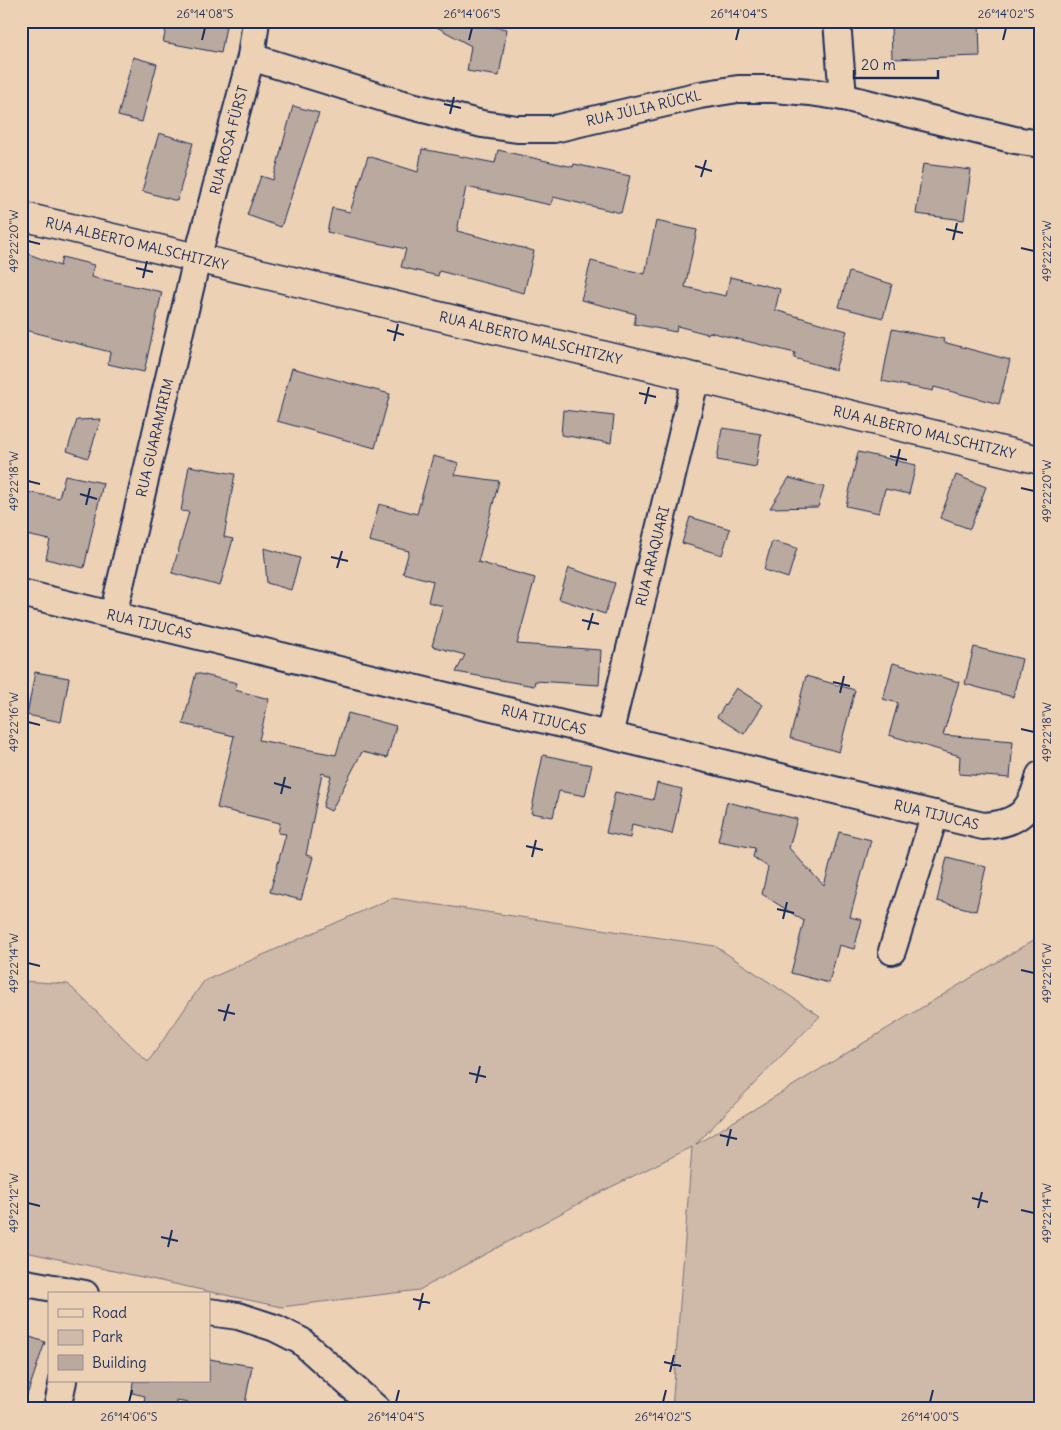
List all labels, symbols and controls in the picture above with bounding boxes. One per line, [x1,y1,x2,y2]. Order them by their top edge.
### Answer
text: 26°14'08"S [176,6,234,21]
text: 26°14'06"S [443,6,501,21]
text: 26°14'04"S [710,6,768,21]
text: 26°14'02"S [978,6,1035,21]
scale bar [854,48,937,80]
text: 20 m [861,55,896,74]
street label: RUA ROSA FÜRST [206,83,252,196]
street label: RUA JÚLIA RÜCKL [584,86,703,130]
text: 49°22'20"W [6,210,21,272]
street label: RUA ALBERTO MALSCHITZKY [44,213,230,274]
text: 49°22'22"W [1039,220,1054,282]
street label: RUA ALBERTO MALSCHITZKY [437,307,624,369]
street label: RUA GUARAMIRIM [132,377,177,499]
street label: RUA ALBERTO MALSCHITZKY [831,402,1018,463]
text: 49°22'18"W [6,451,21,511]
text: 49°22'20"W [1039,460,1054,522]
street label: RUA ARAQUARI [632,505,673,608]
street label: RUA TIJUCAS [105,605,194,643]
text: 49°22'16"W [6,692,21,752]
street label: RUA TIJUCAS [499,701,589,739]
text: 49°22'18"W [1039,702,1054,762]
street label: RUA TIJUCAS [892,796,981,834]
text: 49°22'14"W [6,933,21,993]
text: 49°22'16"W [1039,943,1054,1003]
text: 49°22'12"W [6,1173,21,1233]
text: 49°22'14"W [1039,1183,1054,1243]
legend [48,1292,210,1382]
text: Road [92,1303,127,1322]
text: Park [92,1327,123,1346]
text: Building [92,1353,147,1372]
text: 26°14'06"S [100,1409,158,1424]
text: 26°14'04"S [367,1409,425,1424]
text: 26°14'02"S [635,1409,692,1424]
text: 26°14'00"S [901,1409,959,1424]

